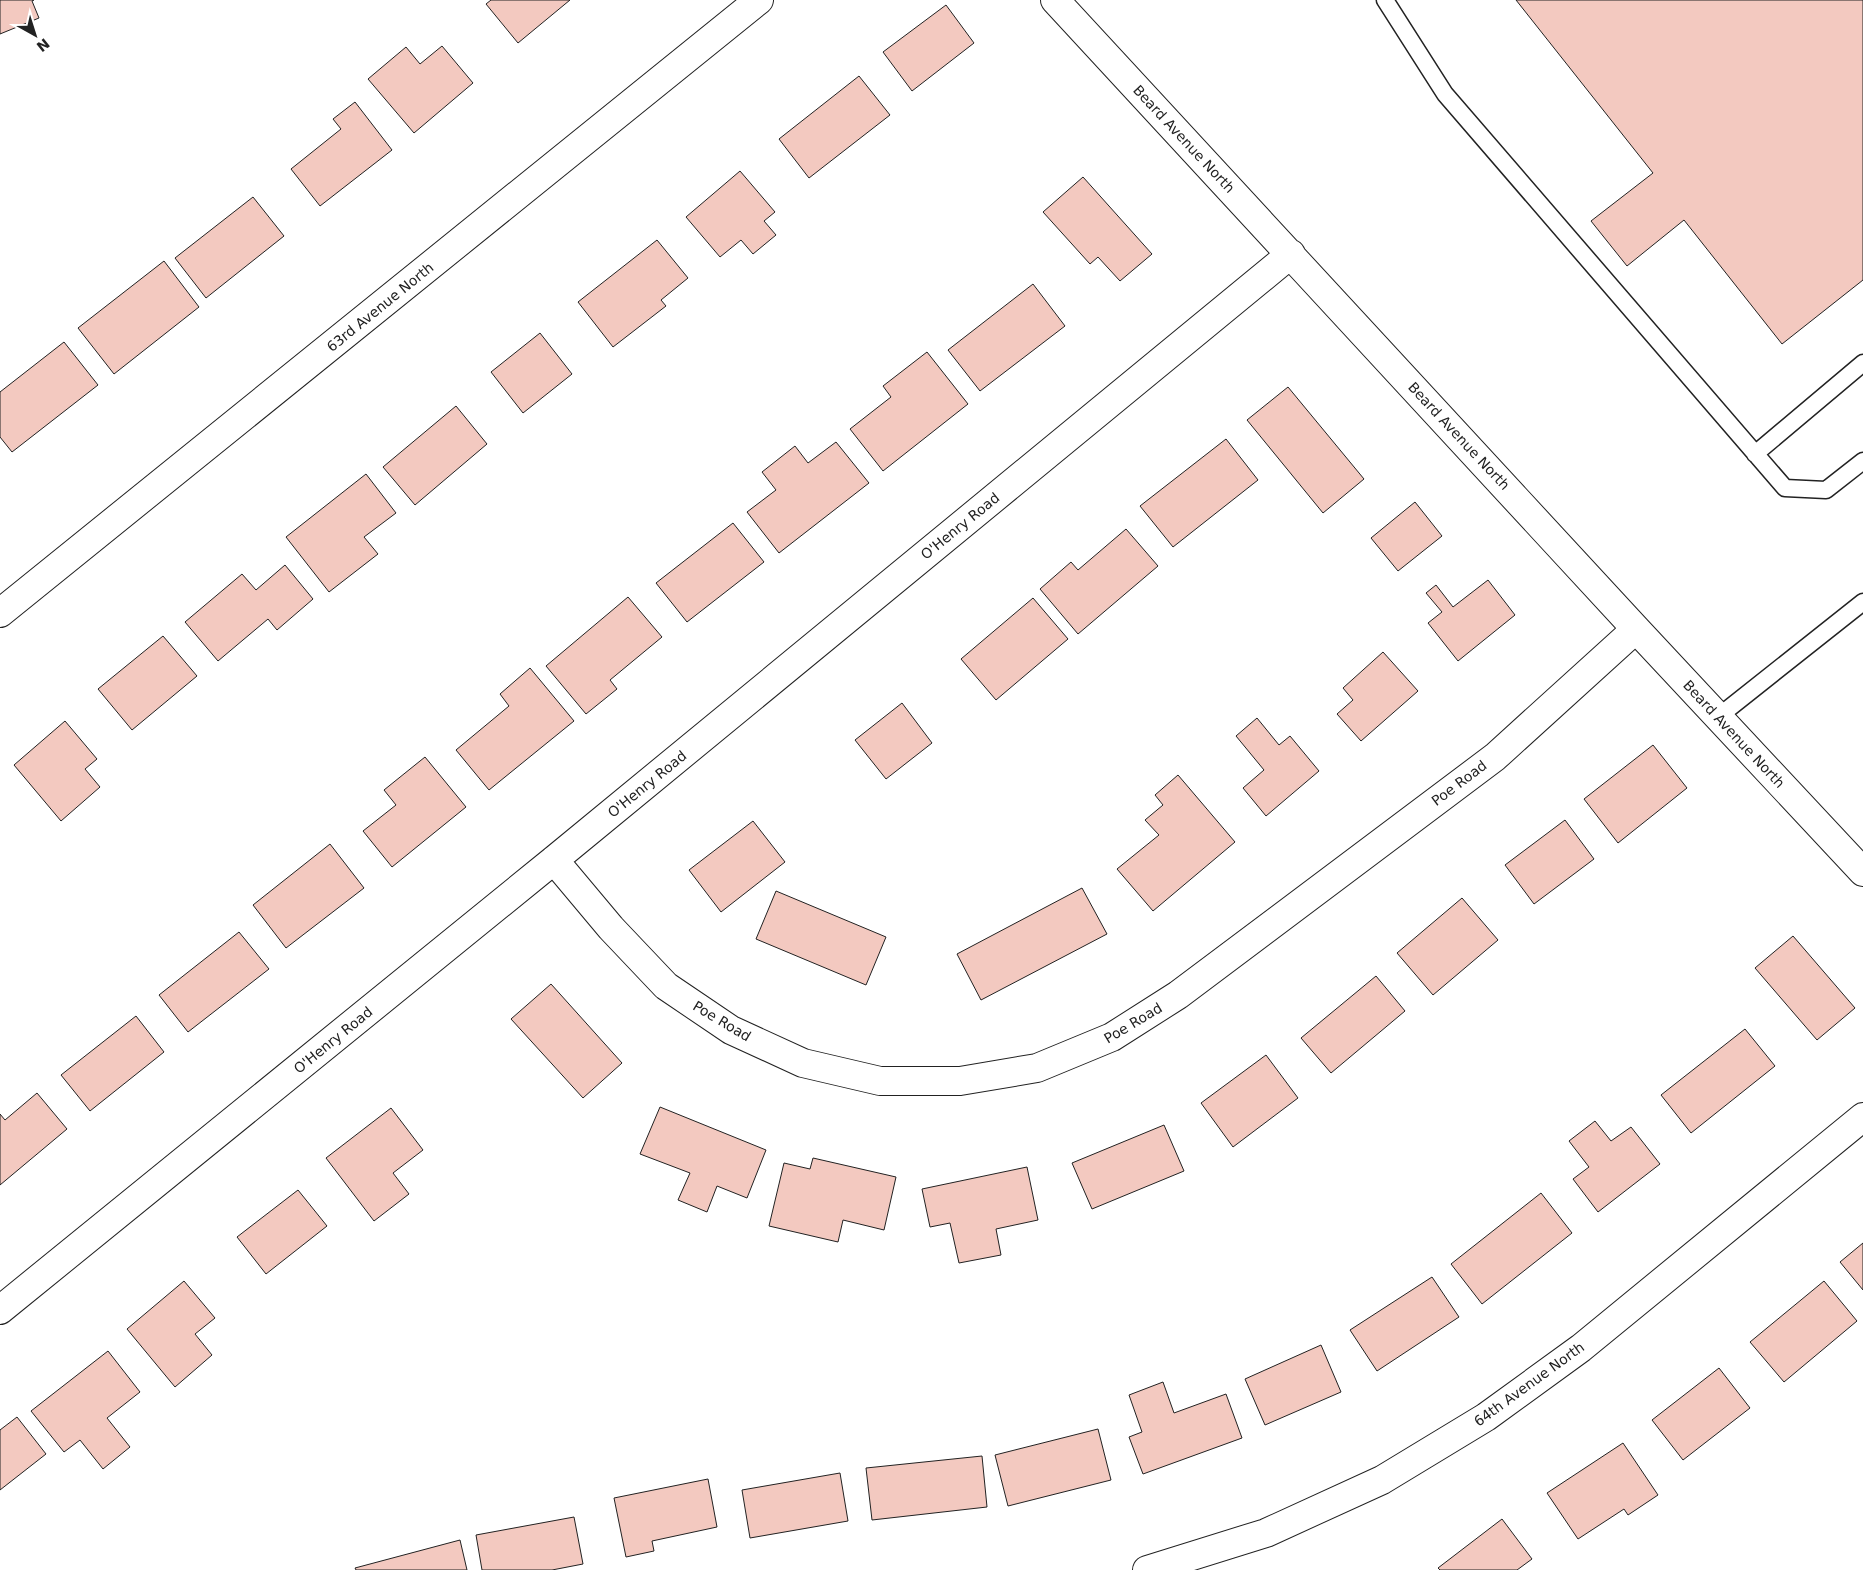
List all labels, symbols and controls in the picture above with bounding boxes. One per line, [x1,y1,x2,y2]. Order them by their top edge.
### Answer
north arrow [10,10,60,60]
text: N [34,35,53,55]
street label: Beard Avenue North [1130,82,1238,196]
street label: 63rd Avenue North [324,259,436,355]
street label: Beard Avenue North [1405,379,1513,493]
street label: O'Henry Road [917,489,1003,563]
street label: Beard Avenue North [1680,677,1788,791]
street label: O'Henry Road [604,747,690,821]
street label: Poe Road [1428,757,1490,809]
street label: Poe Road [690,997,754,1045]
street label: Poe Road [1101,999,1165,1047]
street label: O'Henry Road [290,1003,376,1077]
street label: 64th Avenue North [1471,1339,1587,1429]

